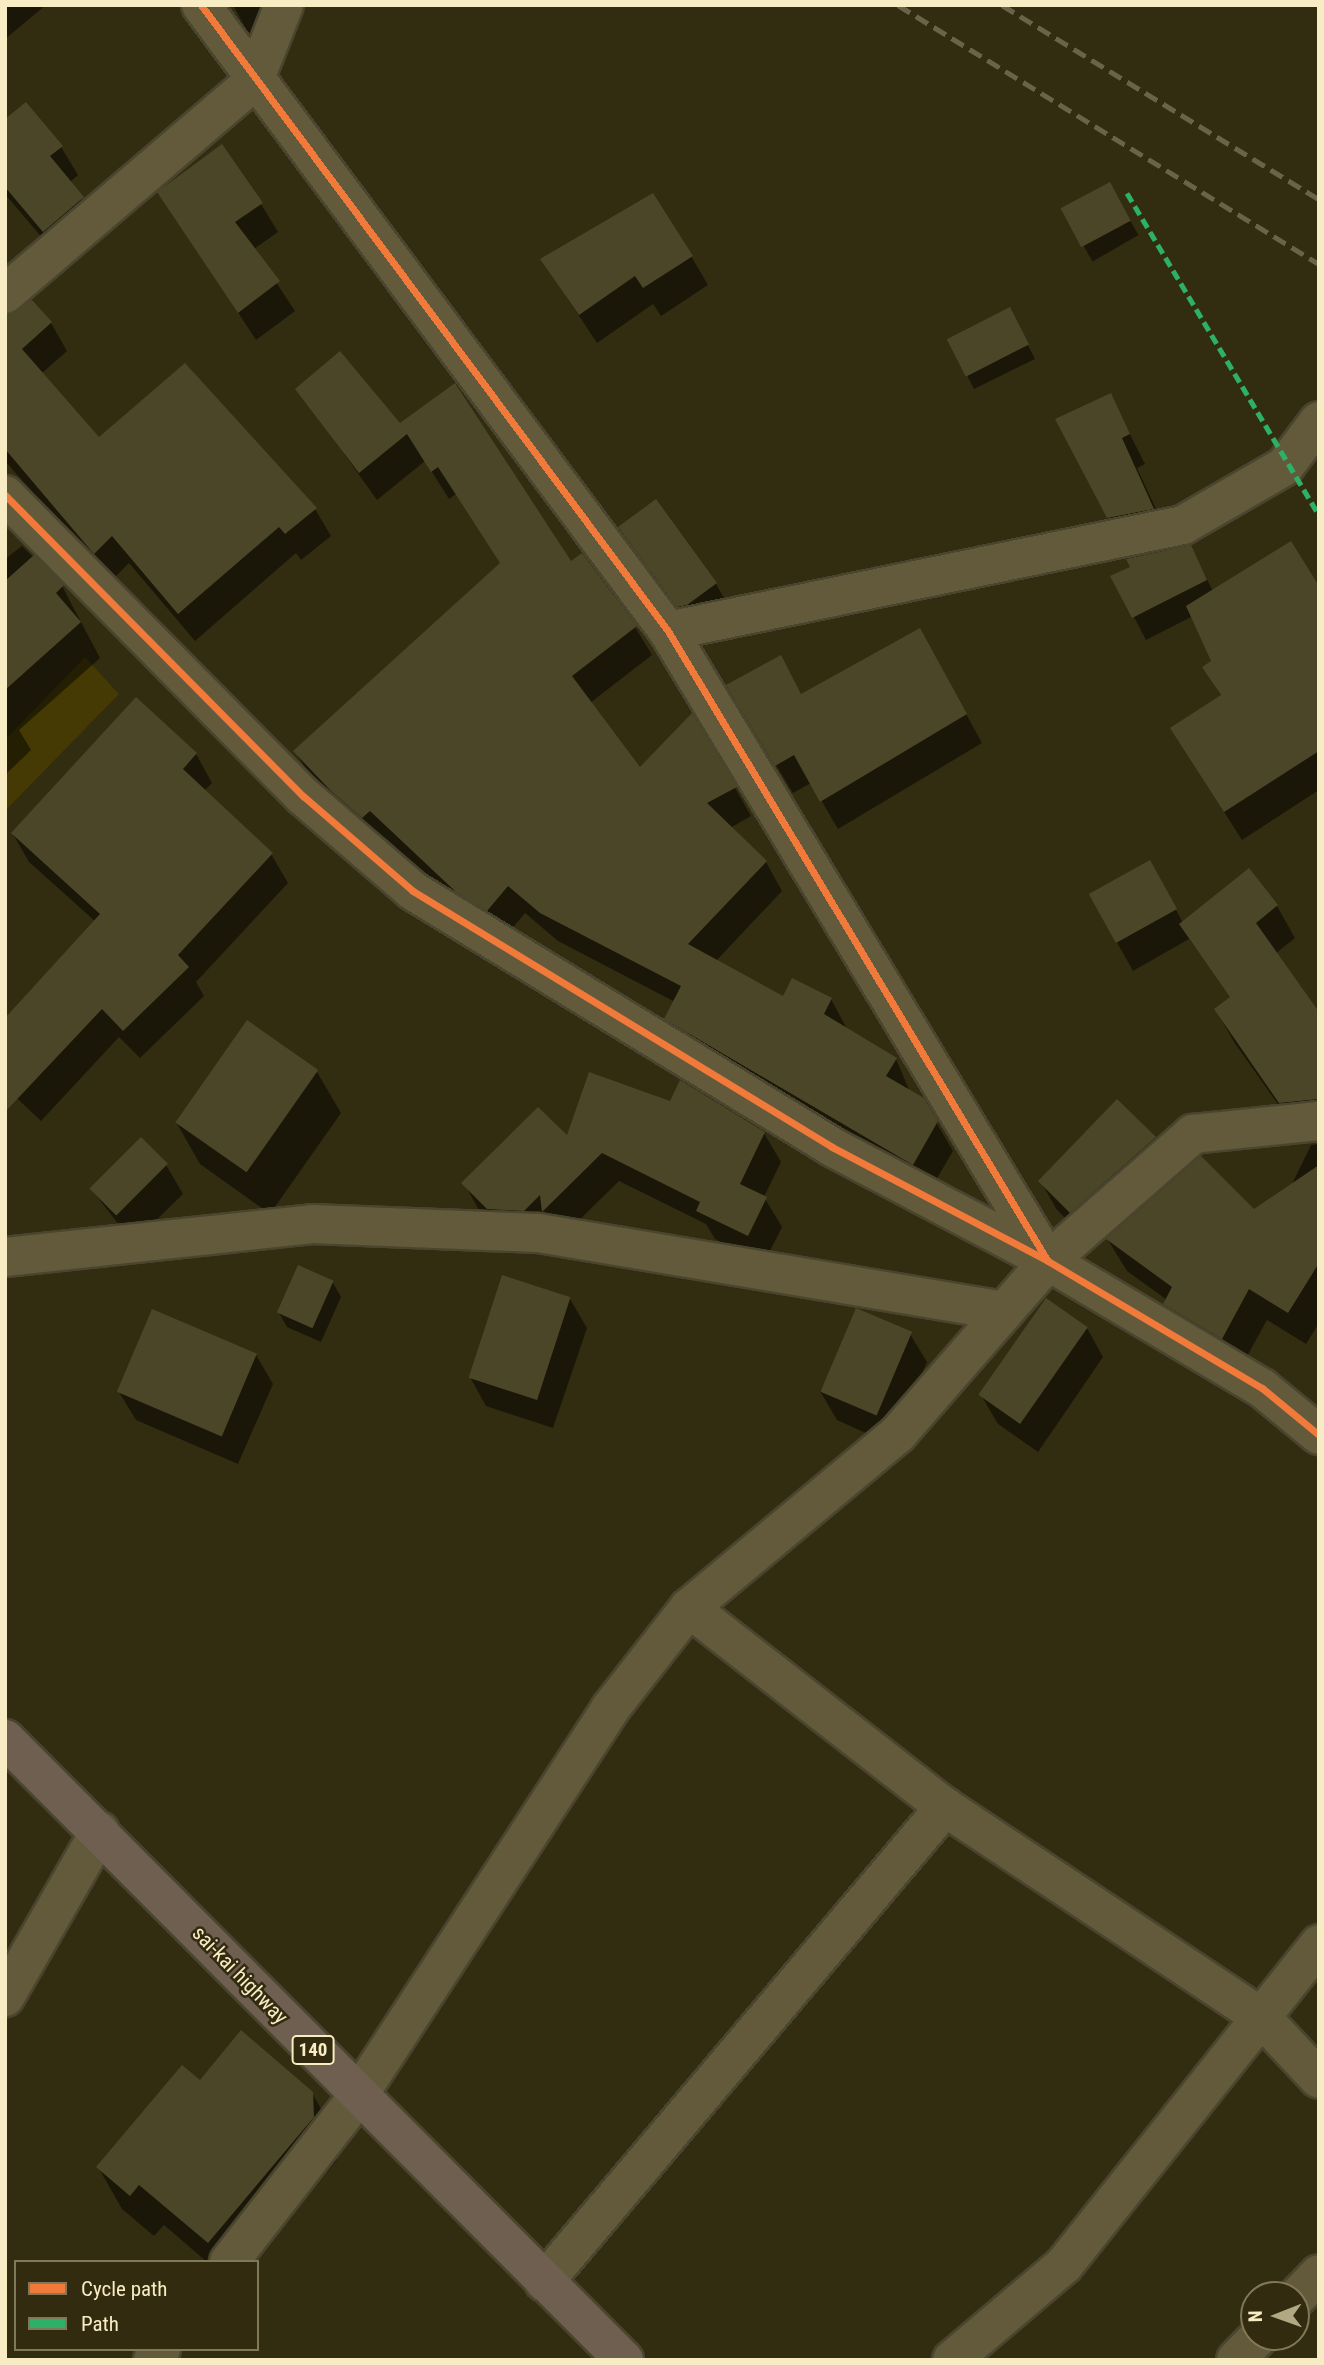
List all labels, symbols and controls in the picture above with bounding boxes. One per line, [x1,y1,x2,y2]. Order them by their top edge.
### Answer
street label: sai-kai highway [187,1921,293,2029]
road number: 140 [290,2034,336,2066]
legend [14,2260,259,2351]
text: Cycle path [81,2277,167,2301]
north arrow [1240,2281,1310,2351]
text: N [1244,2310,1267,2322]
text: Path [81,2312,119,2336]

